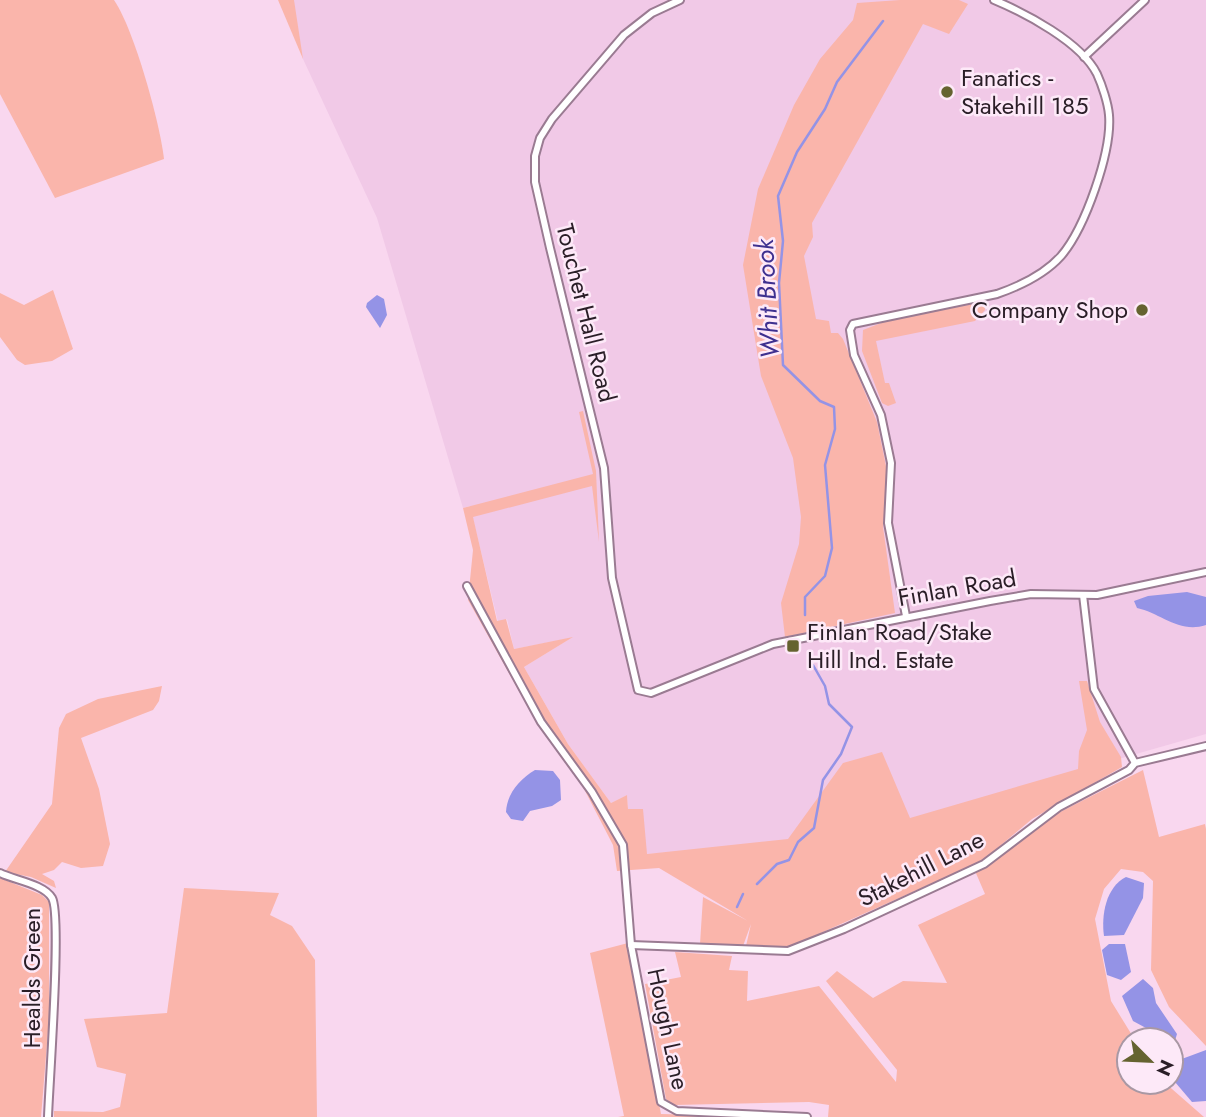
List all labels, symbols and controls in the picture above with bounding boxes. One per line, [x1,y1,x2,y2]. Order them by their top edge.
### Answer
place label: Fanatics - Stakehill 185 [961,60,1089,123]
marker: Fanatics - Stakehill 185 [939,84,955,100]
street label: Touchet Hall Road [547,220,626,406]
water label: Whit Brook [745,236,789,360]
place label: Company Shop [972,292,1128,327]
marker: Company Shop [1134,302,1150,318]
street label: Finlan Road [895,560,1019,615]
place label: Finlan Road/Stake Hill Ind. Estate [807,614,992,677]
marker: Finlan Road/Stake Hill Ind. Estate [785,638,801,654]
street label: Stakehill Lane [852,822,990,915]
street label: Healds Green [14,908,49,1048]
street label: Hough Lane [639,965,698,1093]
north arrow [1115,1026,1185,1096]
text: N [1150,1055,1180,1080]

